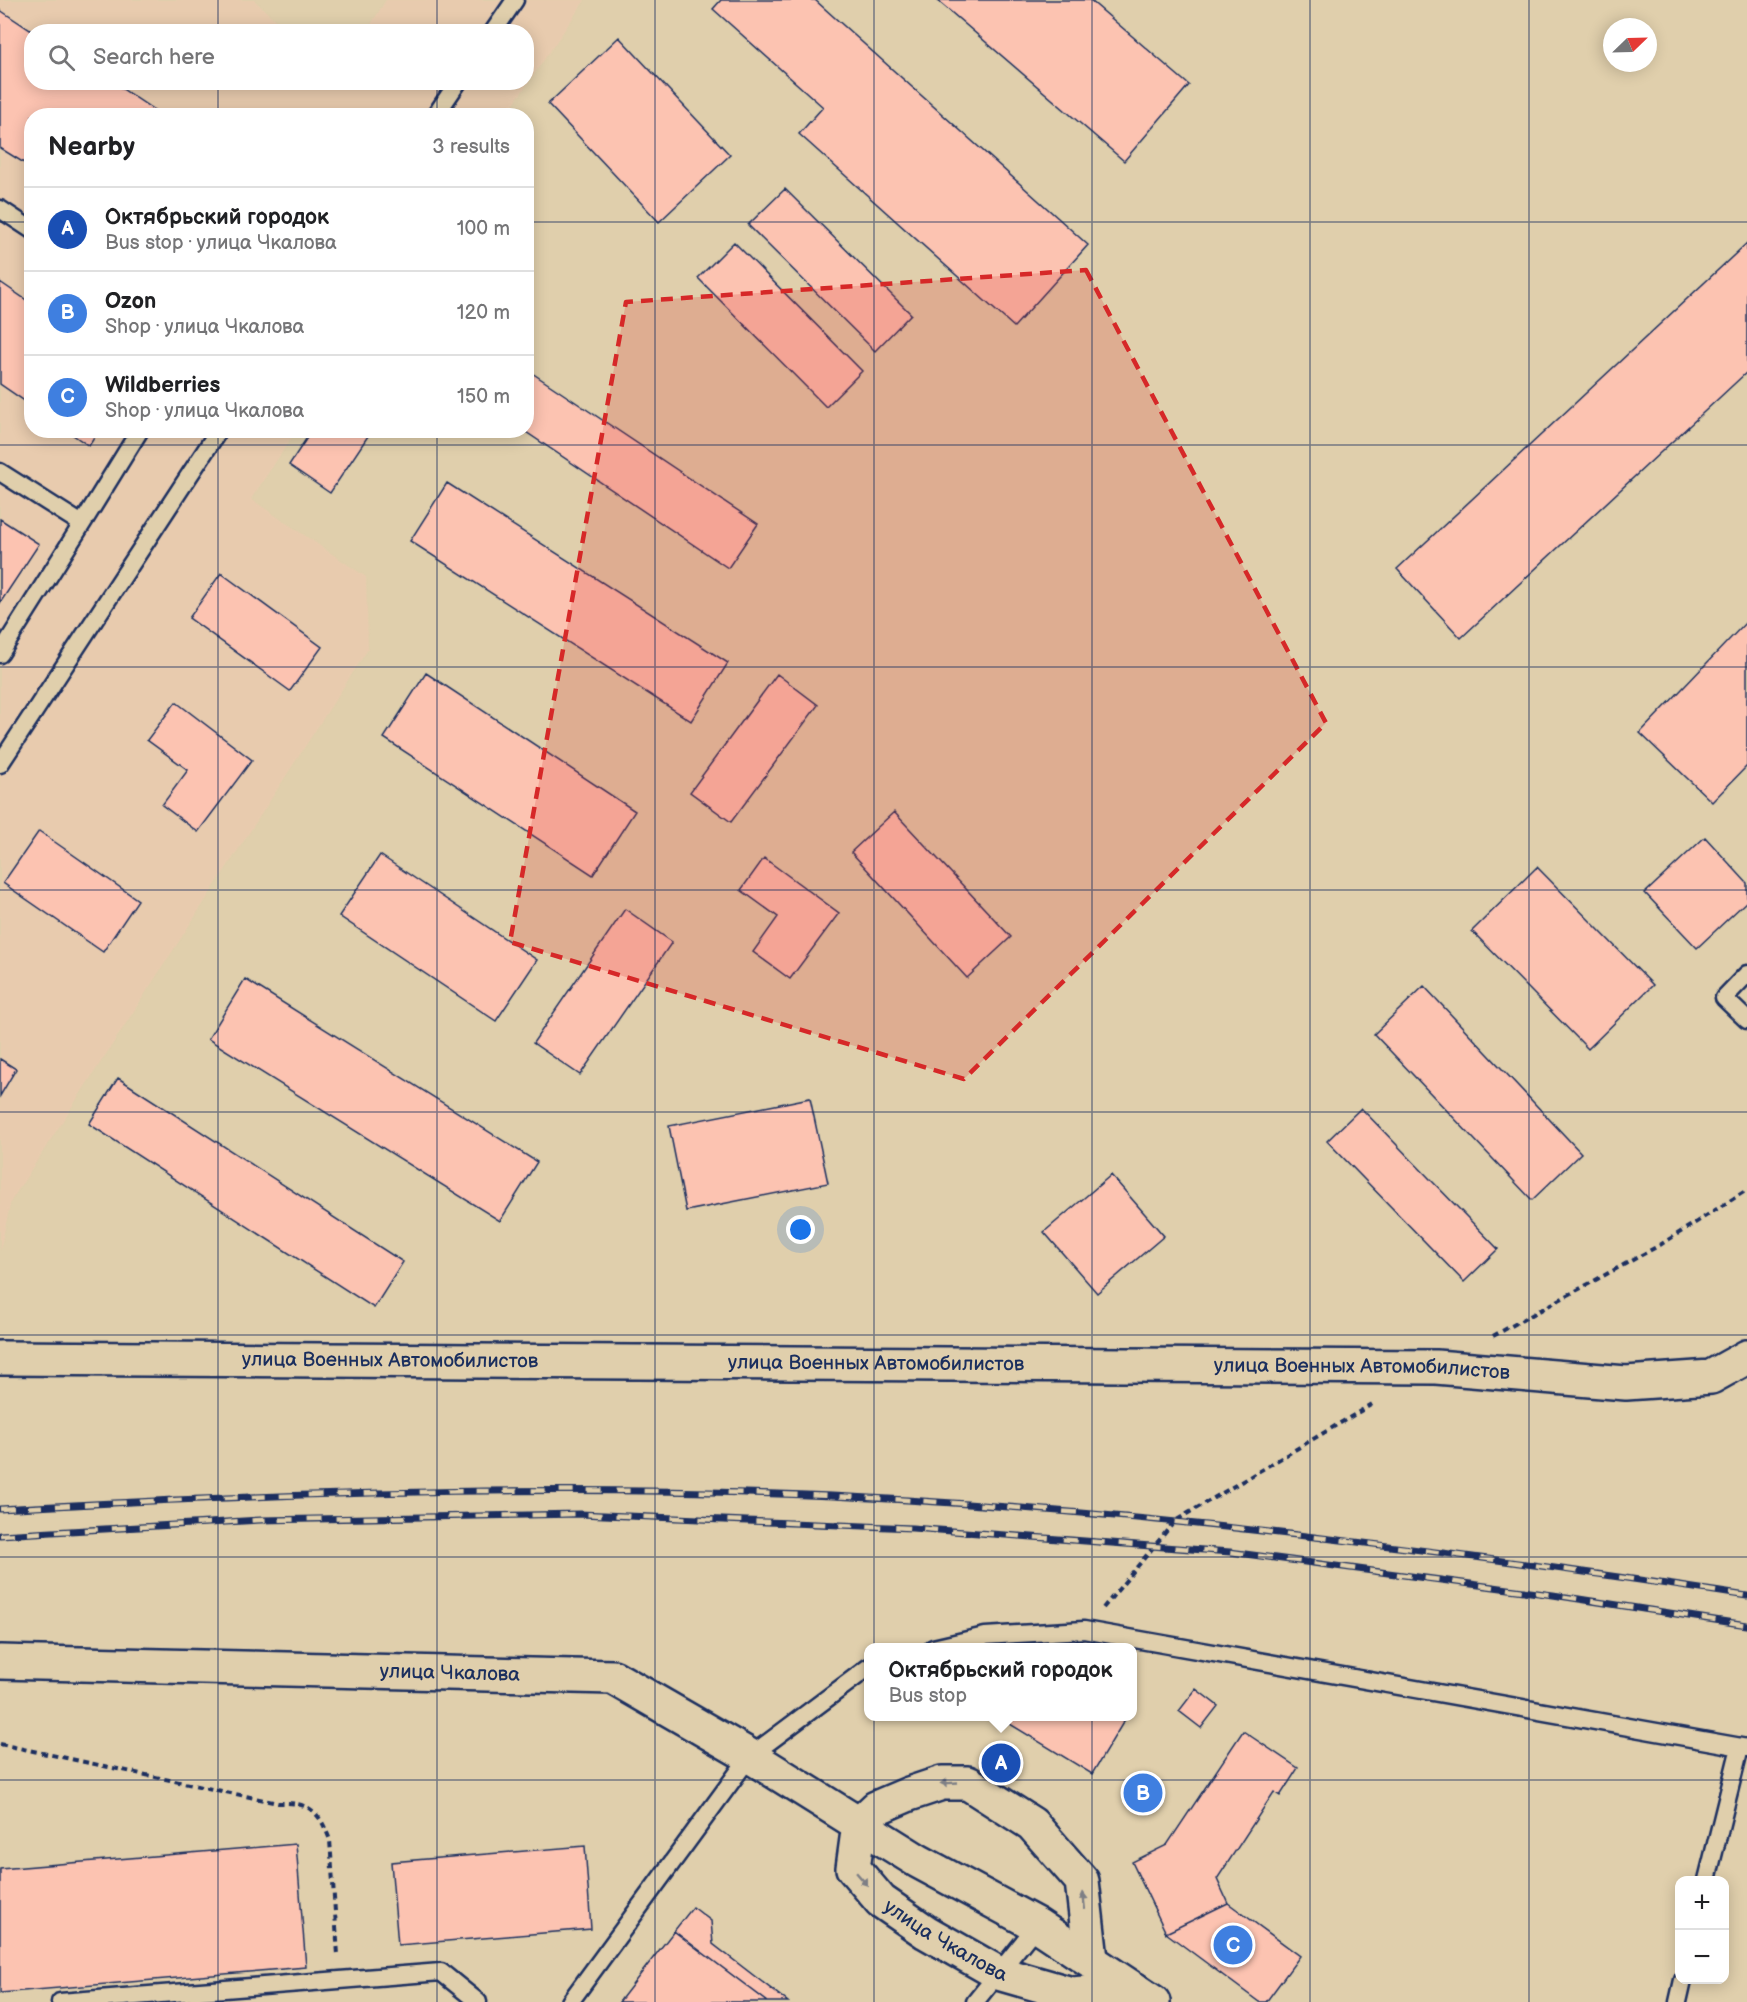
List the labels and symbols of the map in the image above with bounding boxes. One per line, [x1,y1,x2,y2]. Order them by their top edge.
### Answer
north arrow [1603,18,1657,72]
your location [786,1215,815,1244]
street label: улица Военных Автомобилистов [242,1348,539,1373]
street label: улица Военных Автомобилистов [728,1351,1025,1376]
street label: улица Военных Автомобилистов [1214,1354,1512,1385]
street label: улица Чкалова [379,1659,520,1687]
pin: A [982,1740,1020,1786]
pin: B [1124,1770,1162,1816]
one-way arrow [939,1779,958,1788]
one-way arrow [855,1871,868,1886]
one-way arrow [1080,1891,1089,1910]
street label: улица Чкалова [879,1894,1010,1987]
pin: C [1214,1922,1252,1968]

